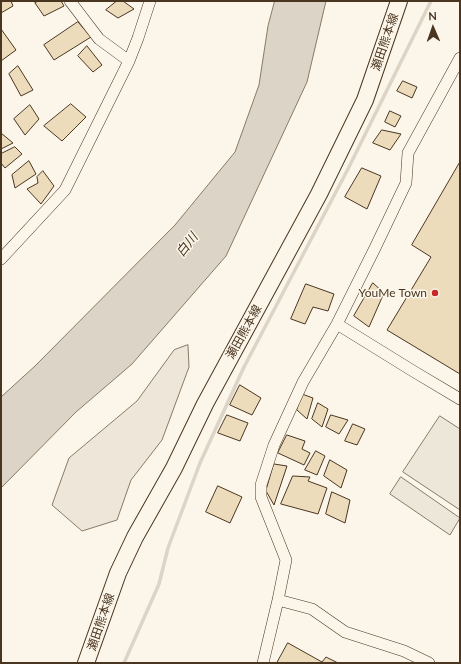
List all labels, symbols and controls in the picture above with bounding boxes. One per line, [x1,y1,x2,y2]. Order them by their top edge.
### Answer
north arrow [413,8,453,48]
text: N [428,9,437,22]
street label: 瀬田熊本線 [368,11,402,73]
water label: 白川 [173,230,201,260]
place label: YouMe Town [359,286,427,300]
marker: YouMe Town [430,288,440,298]
street label: 瀬田熊本線 [223,302,265,362]
street label: 瀬田熊本線 [84,591,118,653]

